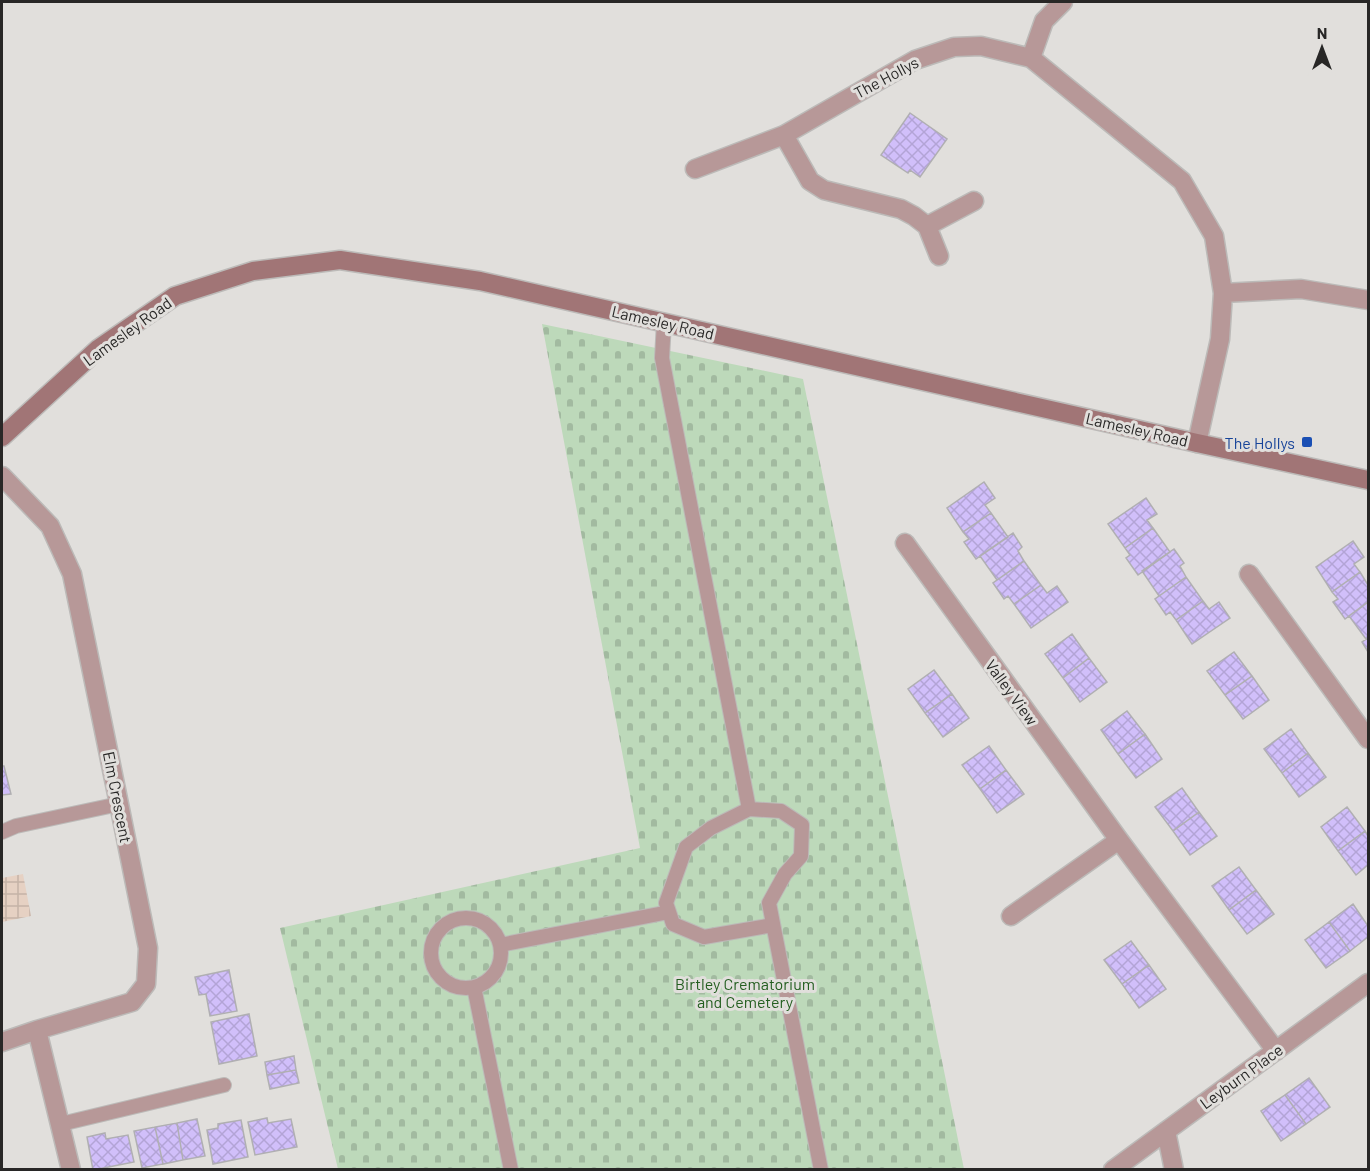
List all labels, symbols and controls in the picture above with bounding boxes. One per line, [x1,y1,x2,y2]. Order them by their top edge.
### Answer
north arrow [1292,18,1352,78]
text: N [1317,23,1327,42]
street label: The Hollys [850,52,922,102]
street label: Lamesley Road [79,293,175,369]
street label: Lamesley Road [610,301,716,343]
street label: Lamesley Road [1084,408,1190,450]
place label: The Hollys [1225,433,1295,452]
marker: The Hollys [1300,435,1314,449]
street label: Valley View [982,655,1042,729]
street label: Elm Crescent [100,750,136,844]
park label: Birtley Crematorium and Cemetery [675,974,815,1011]
street label: Leyburn Place [1196,1040,1286,1112]

